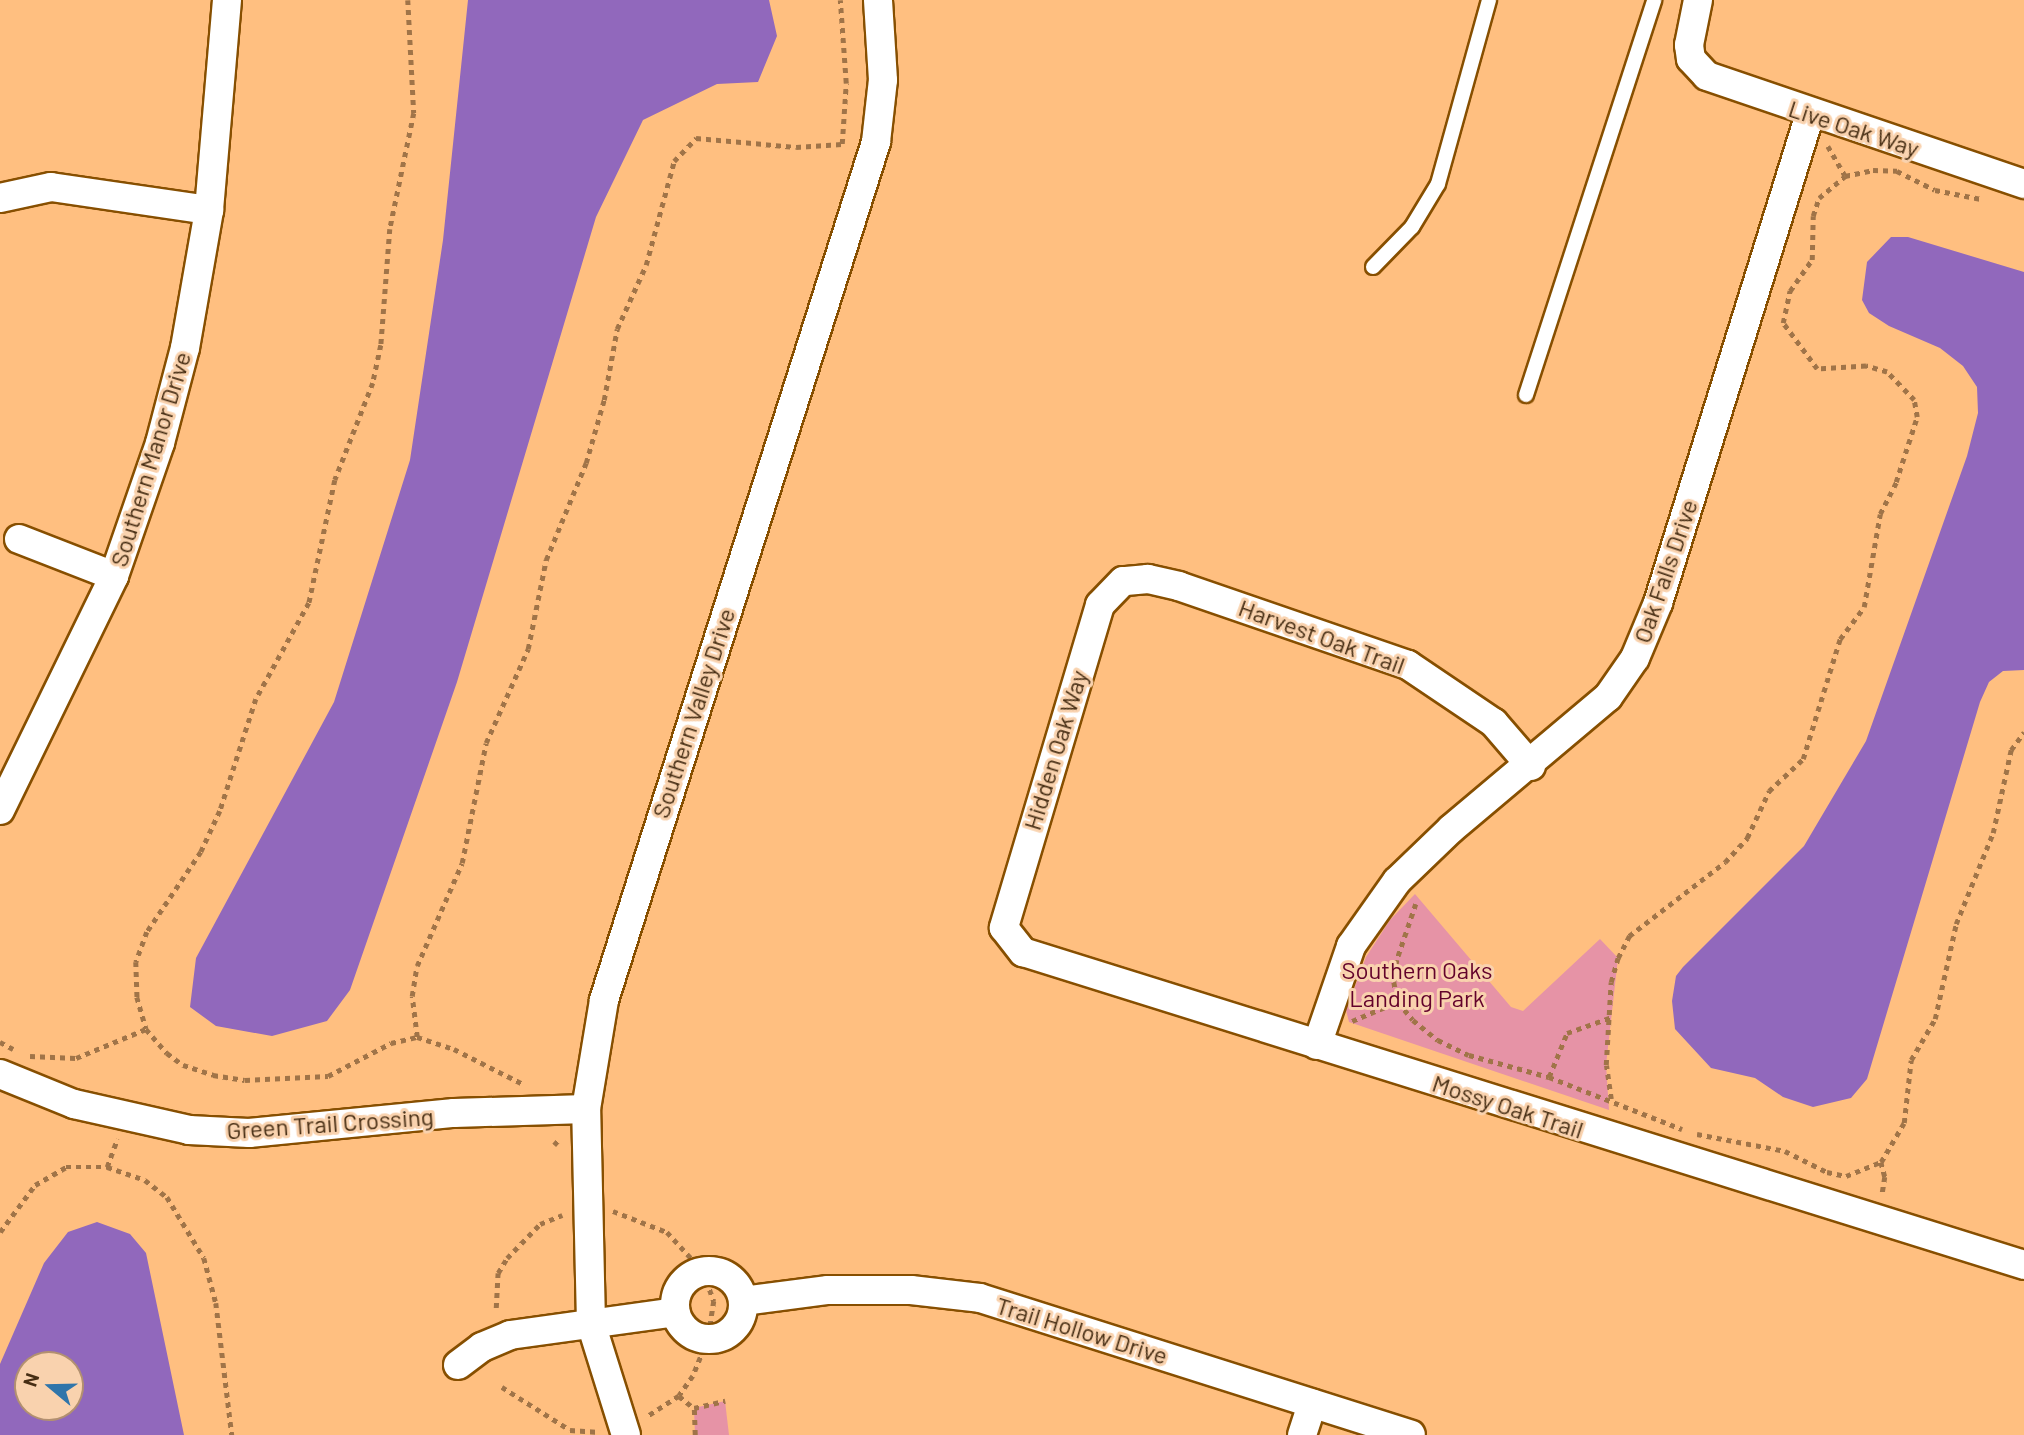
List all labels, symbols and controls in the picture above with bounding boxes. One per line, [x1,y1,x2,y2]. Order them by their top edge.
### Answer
street label: Live Oak Way [1785,93,1923,163]
street label: Southern Manor Drive [104,348,196,570]
street label: Oak Falls Drive [1627,495,1703,647]
street label: Harvest Oak Trail [1235,593,1409,679]
street label: Southern Valley Drive [645,604,741,822]
street label: Hidden Oak Way [1017,667,1093,833]
park label: Southern Oaks Landing Park [1341,956,1493,1012]
street label: Mossy Oak Trail [1429,1068,1587,1144]
street label: Green Trail Crossing [226,1101,434,1145]
street label: Trail Hollow Drive [993,1290,1171,1370]
north arrow [14,1351,84,1421]
text: N [18,1370,43,1389]

